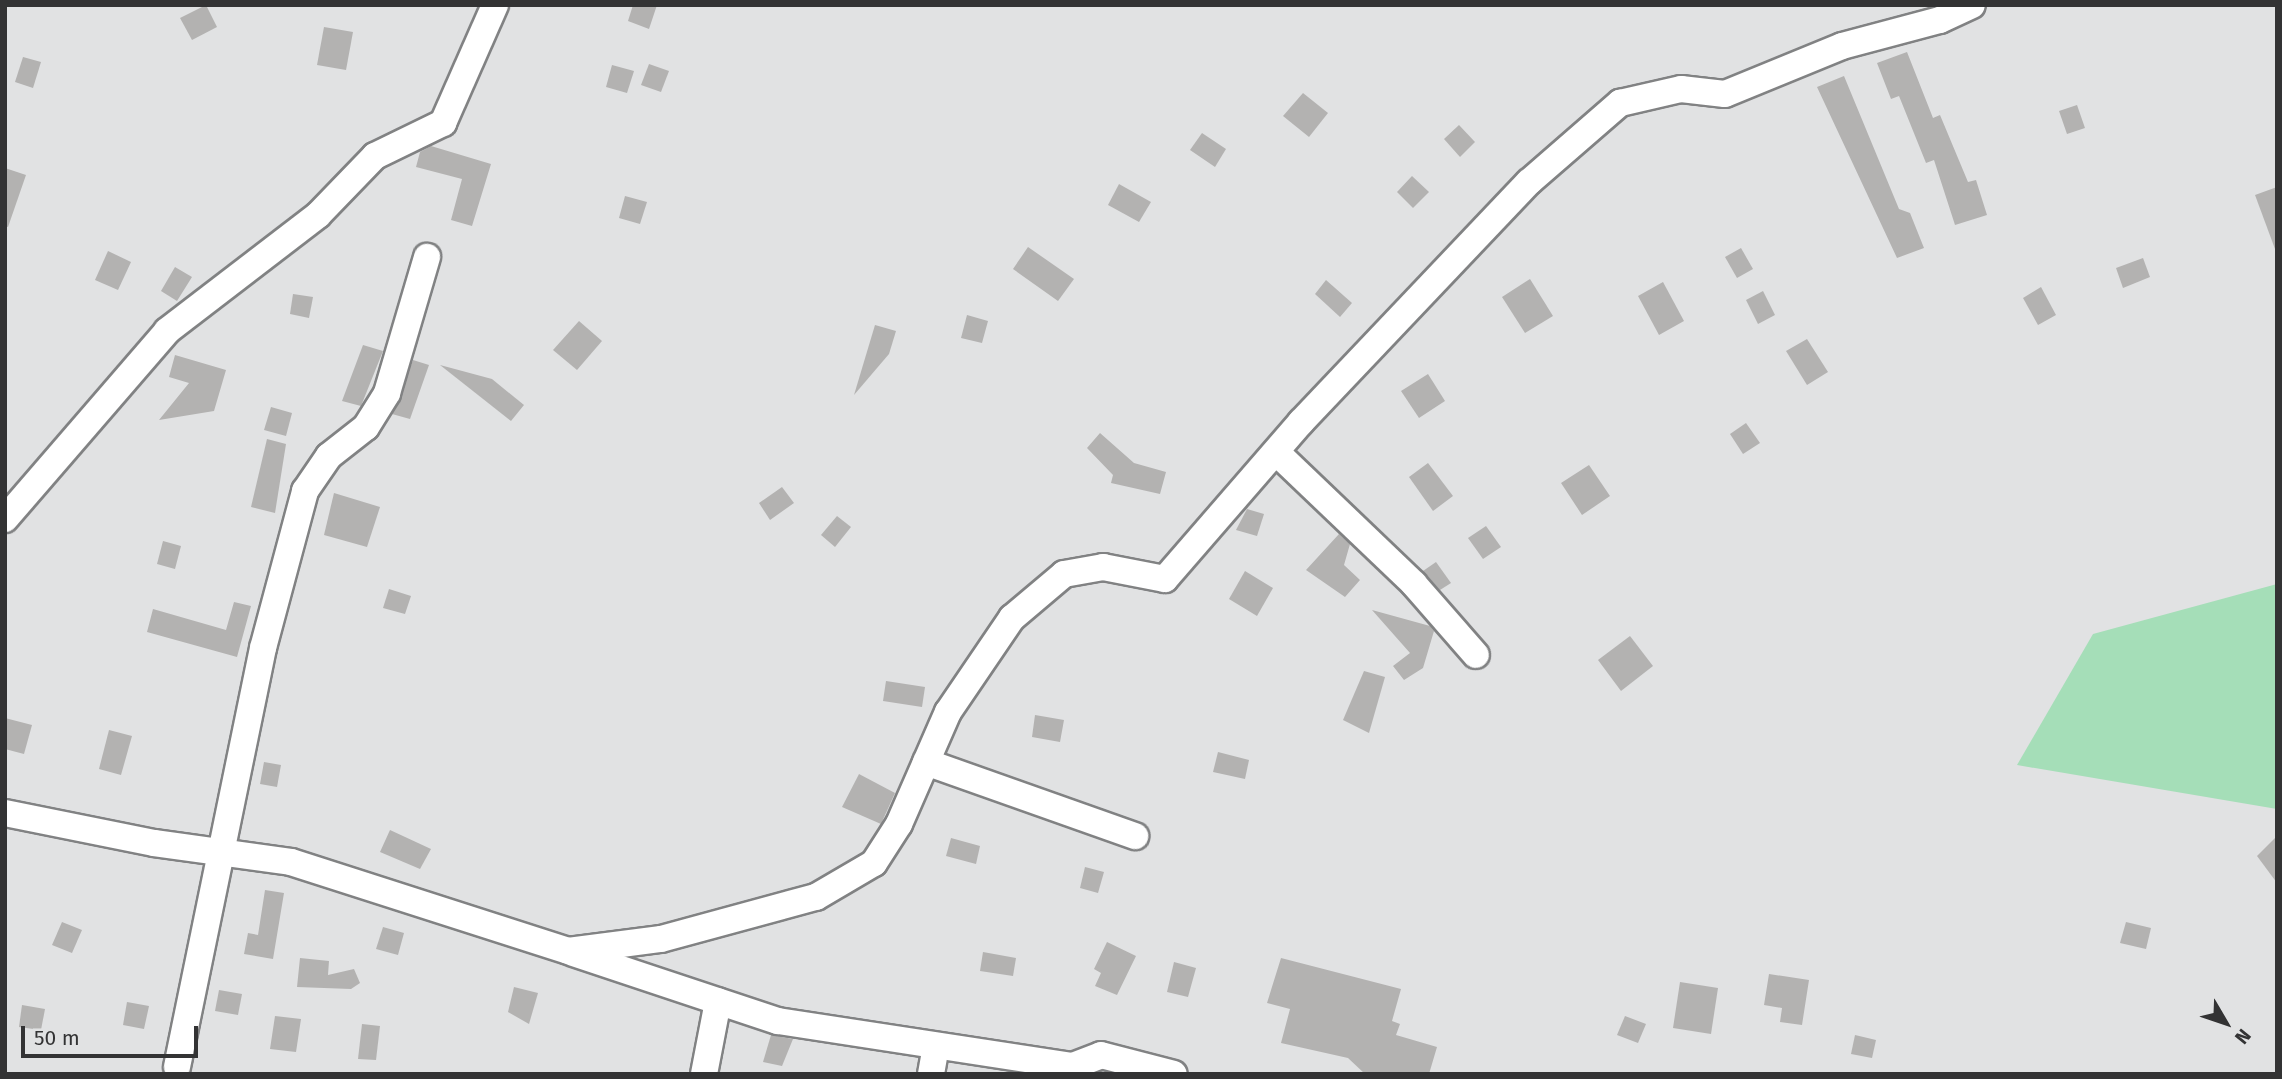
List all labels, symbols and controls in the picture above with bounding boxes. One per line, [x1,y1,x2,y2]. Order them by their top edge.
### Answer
north arrow [2191,988,2261,1058]
scale bar [24,1012,201,1056]
text: N [2230,1024,2256,1049]
text: 50 m [34,1025,80,1051]

